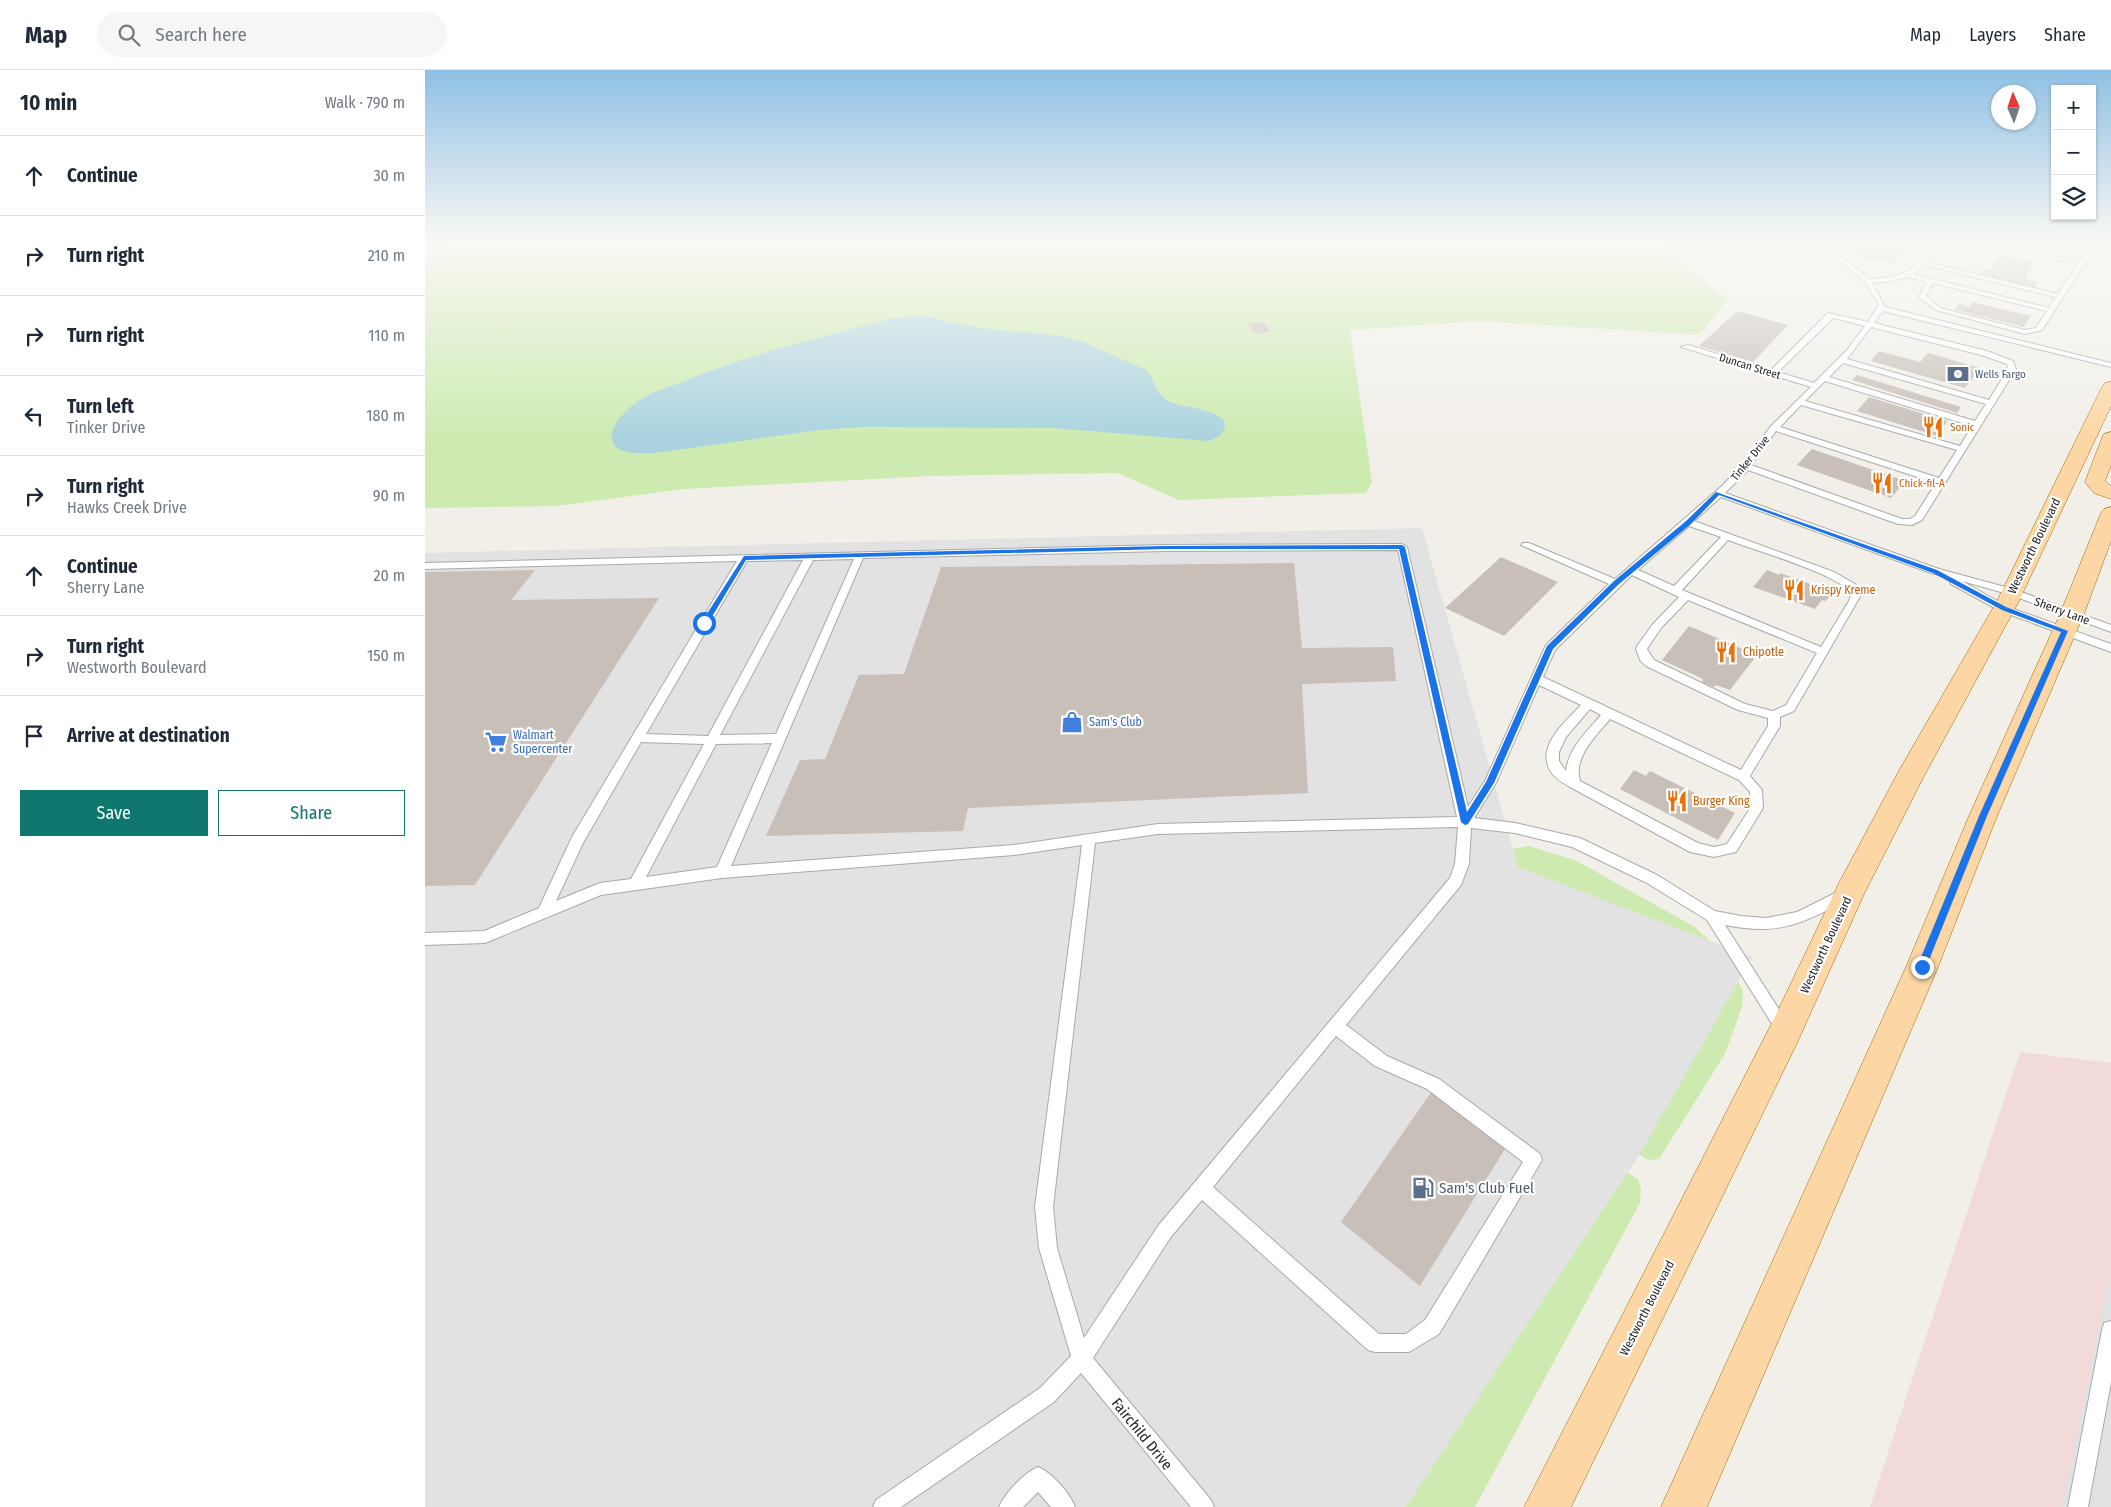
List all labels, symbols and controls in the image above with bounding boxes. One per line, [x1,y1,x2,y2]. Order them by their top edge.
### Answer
search box [97,12,447,57]
text: Map [25,21,67,49]
icon: search [115,21,143,49]
text: Search here [155,23,247,46]
text: Map [1910,24,1941,46]
text: Layers [1969,24,2016,46]
text: Share [2044,24,2086,46]
north arrow [1991,85,2036,130]
map controls [2051,85,2096,220]
button: + [2051,85,2096,130]
text: 10 min [20,90,77,116]
text: Walk · 790 m [325,93,405,112]
button: − [2051,130,2096,175]
icon: ahead [20,162,48,190]
text: Continue [67,164,138,187]
text: 30 m [373,166,405,185]
button: layers [2051,175,2096,220]
icon: right [20,242,48,270]
text: Turn right [67,244,144,267]
text: 210 m [368,246,405,265]
icon: right [20,322,48,350]
text: Turn right [67,324,144,347]
text: 110 m [368,326,405,345]
street label: Duncan Street [1718,351,1782,382]
bank icon: Wells Fargo [1945,361,1971,387]
place label: Wells Fargo [1975,368,2026,381]
text: Turn left [67,395,134,418]
icon: left [20,402,48,430]
text: 180 m [366,406,405,425]
restaurant icon: Sonic [1920,414,1946,440]
text: Tinker Drive [67,418,145,437]
place label: Sonic [1950,421,1975,434]
street label: Tinker Drive [1728,433,1772,483]
restaurant icon: Chick-fil-A [1869,470,1895,496]
text: Turn right [67,475,144,498]
place label: Chick-fil-A [1899,477,1945,490]
icon: right [20,482,48,510]
text: 90 m [373,486,405,505]
street label: Westworth Boulevard [2005,496,2063,596]
text: Hawks Creek Drive [67,498,187,517]
text: Continue [67,555,138,578]
icon: ahead [20,562,48,590]
text: 20 m [374,566,405,585]
restaurant icon: Krispy Kreme [1781,577,1807,603]
text: Sherry Lane [67,578,145,597]
place label: Krispy Kreme [1811,583,1876,597]
street label: Sherry Lane [2032,594,2092,628]
route start [693,612,716,635]
text: Turn right [67,635,144,658]
restaurant icon: Chipotle [1713,639,1739,665]
icon: right [20,642,48,670]
place label: Chipotle [1743,645,1784,659]
text: 150 m [367,646,405,665]
text: Westworth Boulevard [67,658,207,677]
shop icon: Sam's Club [1059,709,1085,735]
place label: Sam's Club [1089,715,1142,729]
icon: arrive [20,722,48,750]
text: Arrive at destination [67,724,230,747]
place label: Walmart Supercenter [513,728,573,756]
supermarket icon: Walmart Supercenter [483,729,509,755]
restaurant icon: Burger King [1664,788,1690,814]
button: Save [20,790,208,836]
button: Share [218,790,405,836]
place label: Burger King [1693,794,1750,808]
street label: Westworth Boulevard [1798,895,1854,995]
route end [1911,956,1934,979]
fuel station icon: Sam's Club Fuel [1410,1175,1436,1201]
place label: Sam's Club Fuel [1439,1179,1534,1197]
street label: Westworth Boulevard [1617,1258,1677,1358]
street label: Fairchild Drive [1108,1395,1176,1473]

